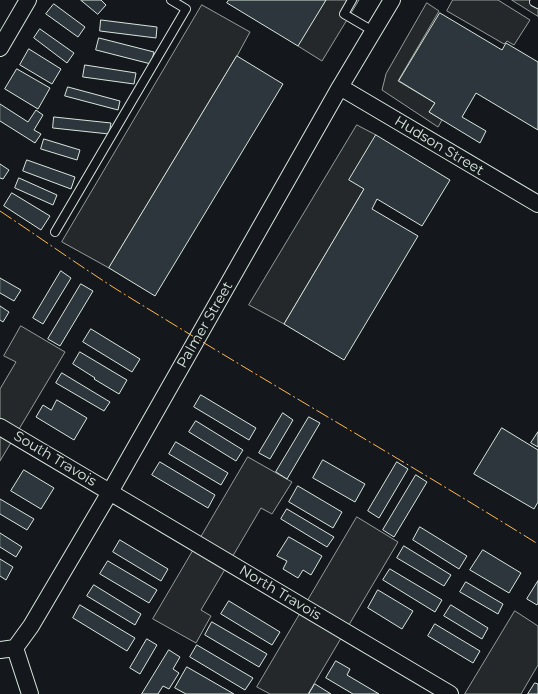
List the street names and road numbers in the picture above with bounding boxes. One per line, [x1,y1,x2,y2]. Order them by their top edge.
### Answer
street label: Hudson Street [391,113,487,179]
street label: Palmer Street [174,279,236,371]
street label: South Travois [11,428,99,490]
street label: North Travois [236,562,324,624]

